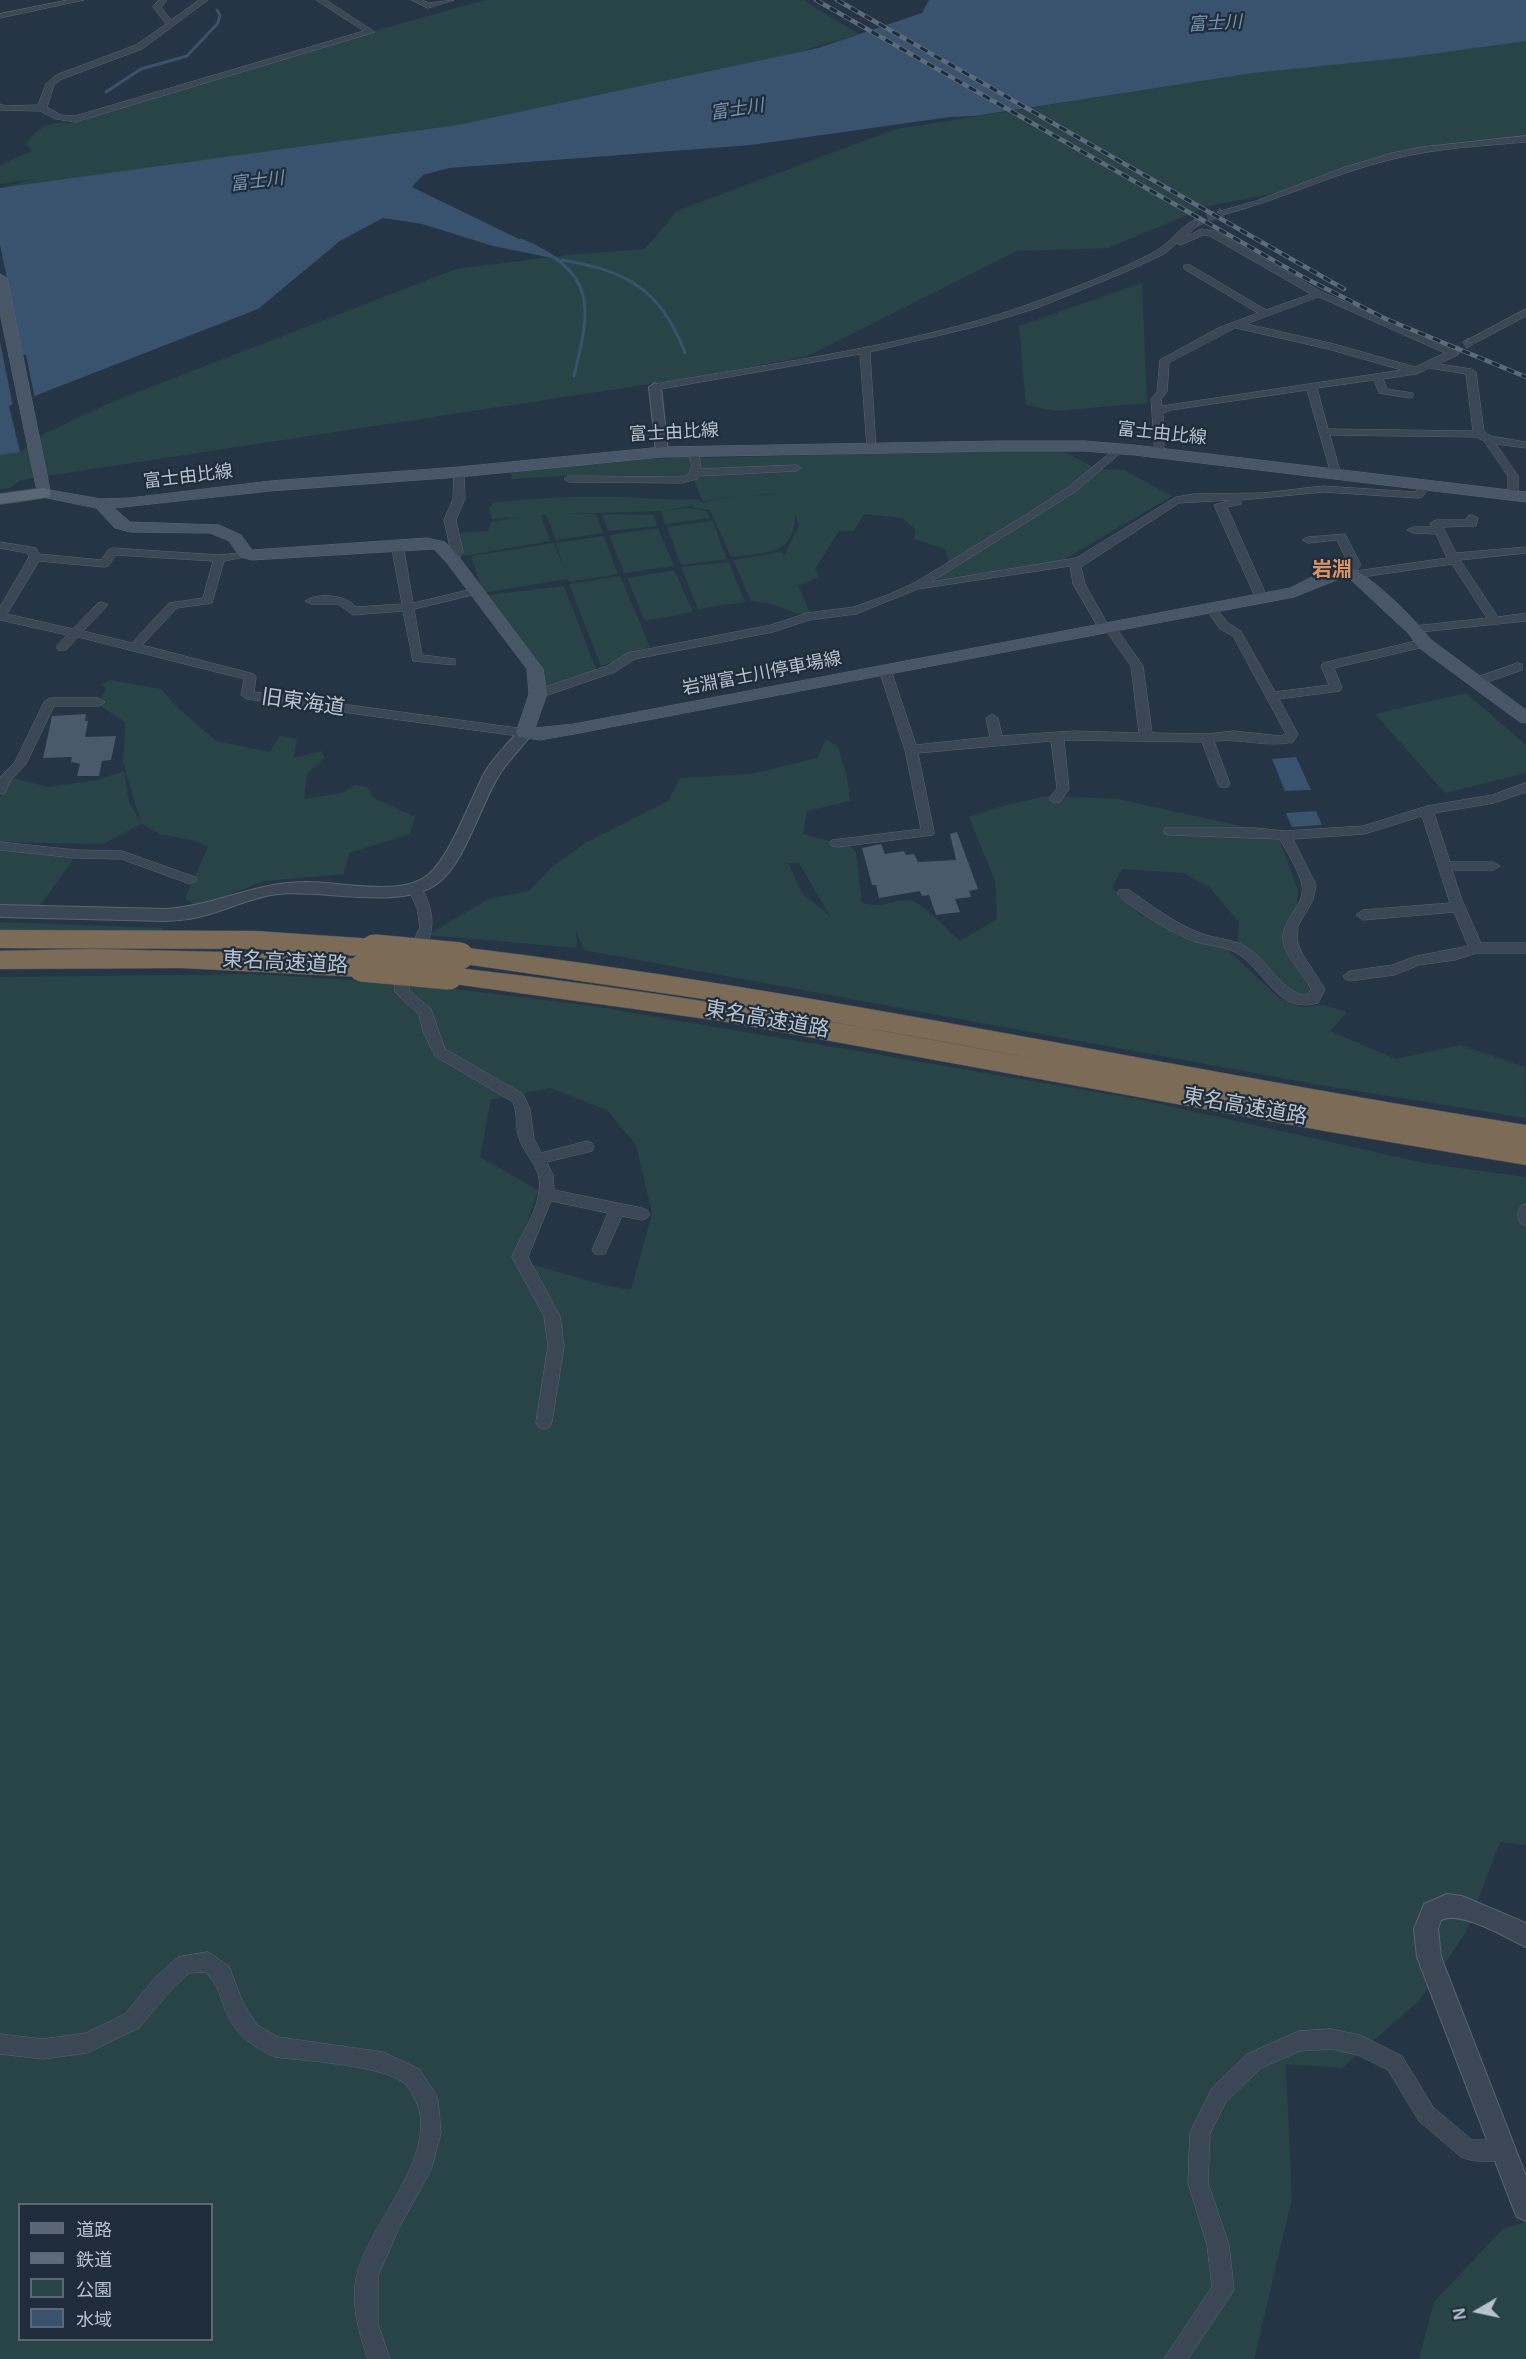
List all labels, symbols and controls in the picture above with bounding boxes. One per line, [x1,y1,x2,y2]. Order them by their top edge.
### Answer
water label: 富士川 [1187,12,1243,36]
water label: 富士川 [709,95,765,125]
water label: 富士川 [229,168,285,196]
street label: 富士由比線 [1116,419,1208,449]
street label: 富士由比線 [628,420,720,446]
street label: 富士由比線 [142,461,234,493]
district label: 岩淵 [1312,558,1352,582]
street label: 岩淵富士川停車場線 [680,648,844,700]
street label: 旧東海道 [260,685,346,721]
street label: 東名高速道路 [221,947,349,979]
street label: 東名高速道路 [703,997,831,1043]
street label: 東名高速道路 [1181,1084,1309,1130]
legend [18,2203,213,2341]
text: 道路 [76,2220,112,2240]
text: 鉄道 [76,2250,112,2270]
text: 公園 [76,2280,112,2300]
north arrow [1448,2281,1508,2341]
text: N [1450,2307,1469,2321]
text: 水域 [76,2310,112,2330]

